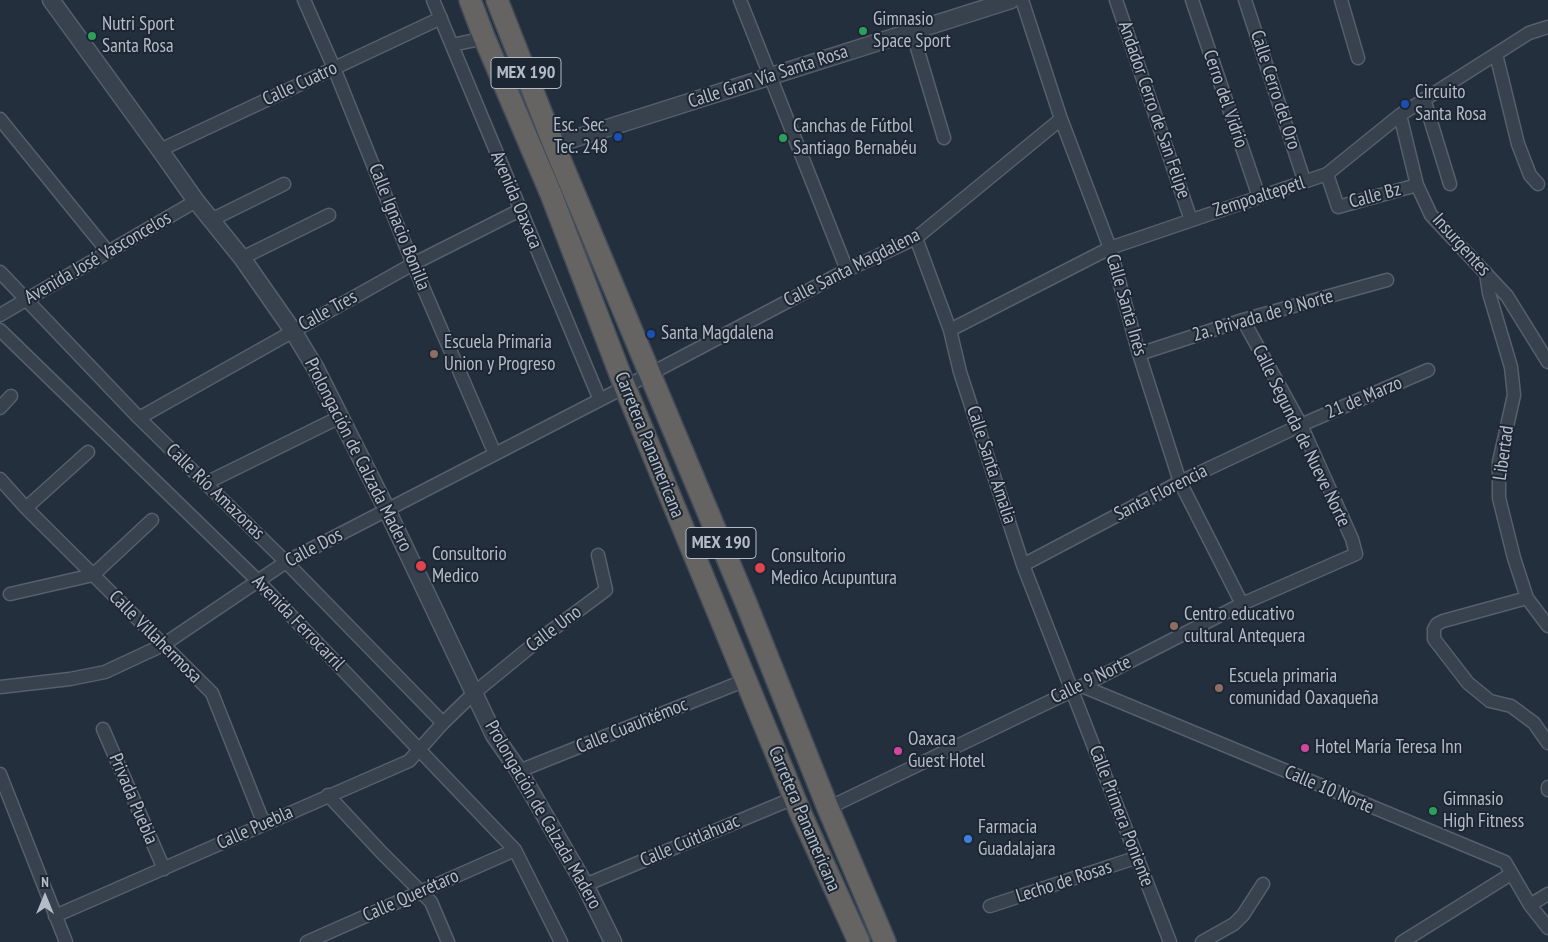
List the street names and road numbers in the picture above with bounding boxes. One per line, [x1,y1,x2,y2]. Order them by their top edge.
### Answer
street label: Andador Cerro de San Felipe [1113,18,1195,202]
street label: Calle Cerro del Oro [1245,28,1305,152]
street label: Calle Gran Vía Santa Rosa [685,40,851,114]
street label: Cerro del Vidrio [1198,47,1252,151]
street label: Calle Cuatro [259,57,341,111]
road number: MEX 190 [491,58,561,88]
street label: Avenida Oaxaca [485,148,547,252]
street label: Calle Ignacio Bonilla [363,160,435,294]
street label: Zempoaltepetl [1210,171,1308,223]
street label: Calle Bz [1347,178,1403,214]
street label: Avenida José Vasconcelos [21,207,175,309]
street label: Insurgentes [1427,209,1495,281]
street label: Calle Santa Magdalena [780,224,924,312]
street label: Calle Santa Inés [1101,252,1151,358]
street label: 2a. Privada de 9 Norte [1190,285,1336,347]
street label: Calle Tres [295,286,361,336]
street label: Calle Segunda de Nueve Norte [1247,341,1355,531]
street label: Prolongación de Calzada Madero [299,355,417,555]
street label: Carretera Panamericana [609,369,689,521]
street label: 21 de Marzo [1322,372,1406,424]
street label: Calle Santa Amalia [961,403,1021,527]
street label: Libertad [1489,424,1519,482]
street label: Calle Río Amazonas [161,439,269,545]
street label: Santa Florencia [1111,460,1211,526]
street label: Calle Dos [282,524,346,572]
road number: MEX 190 [686,528,756,558]
street label: Avenida Ferrocarril [247,571,349,675]
street label: Calle Villahermosa [104,586,206,688]
street label: Calle Uno [522,601,586,657]
street label: Calle 9 Norte [1047,651,1135,709]
street label: Calle Cuauhtémoc [573,693,691,759]
street label: Prolongación de Calzada Madero [480,717,606,913]
street label: Calle Primera Poniente [1084,742,1158,890]
street label: Carretera Panamericana [763,743,845,895]
street label: Privada Puebla [104,750,162,848]
street label: Calle 10 Norte [1281,761,1377,819]
street label: Calle Puebla [213,801,297,855]
street label: Calle Cuitlahuac [637,810,743,872]
street label: Lecho de Rosas [1013,856,1115,908]
street label: Calle Querétaro [359,865,463,927]

